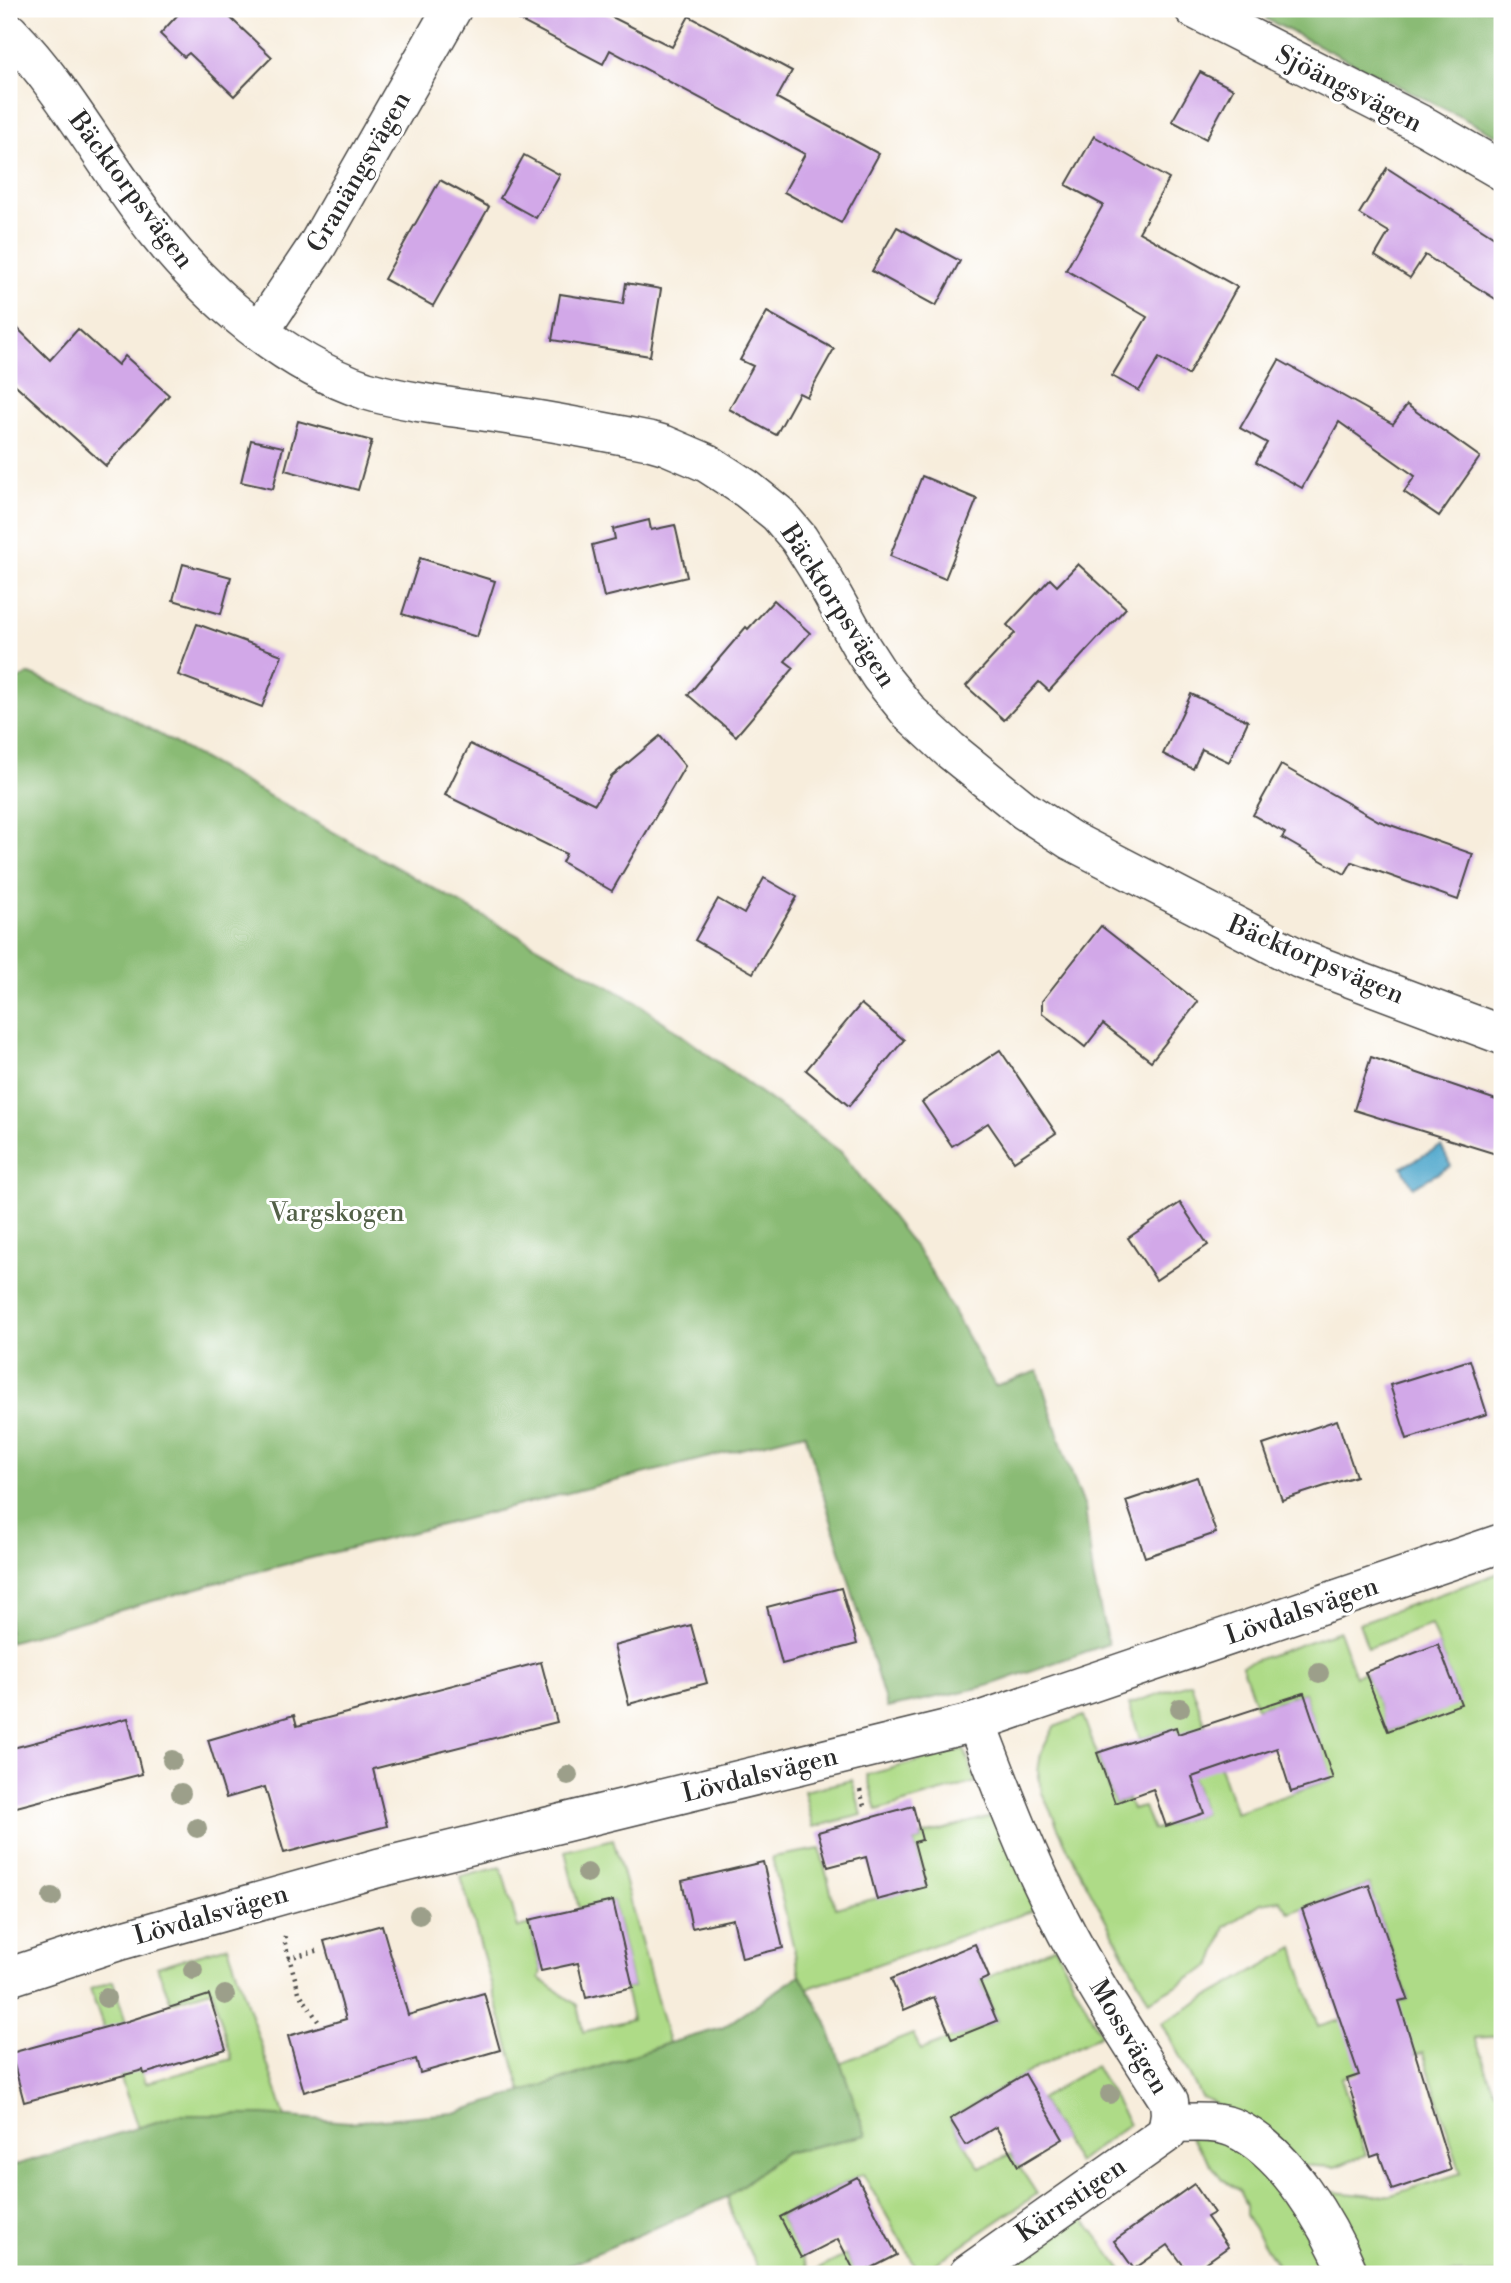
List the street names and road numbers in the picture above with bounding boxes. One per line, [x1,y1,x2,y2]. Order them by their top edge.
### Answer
street label: Sjöängsvägen [1270,38,1428,140]
street label: Granängsvägen [300,86,418,258]
street label: Bäcktorpsvägen [61,104,200,275]
street label: Bäcktorpsvägen [773,517,903,694]
street label: Bäcktorpsvägen [1222,908,1409,1012]
street label: Lövdalsvägen [1222,1570,1382,1652]
street label: Lövdalsvägen [679,1740,841,1810]
street label: Lövdalsvägen [130,1878,292,1952]
street label: Mossvägen [1082,1974,1176,2100]
street label: Kärrstigen [1010,2150,1132,2250]

